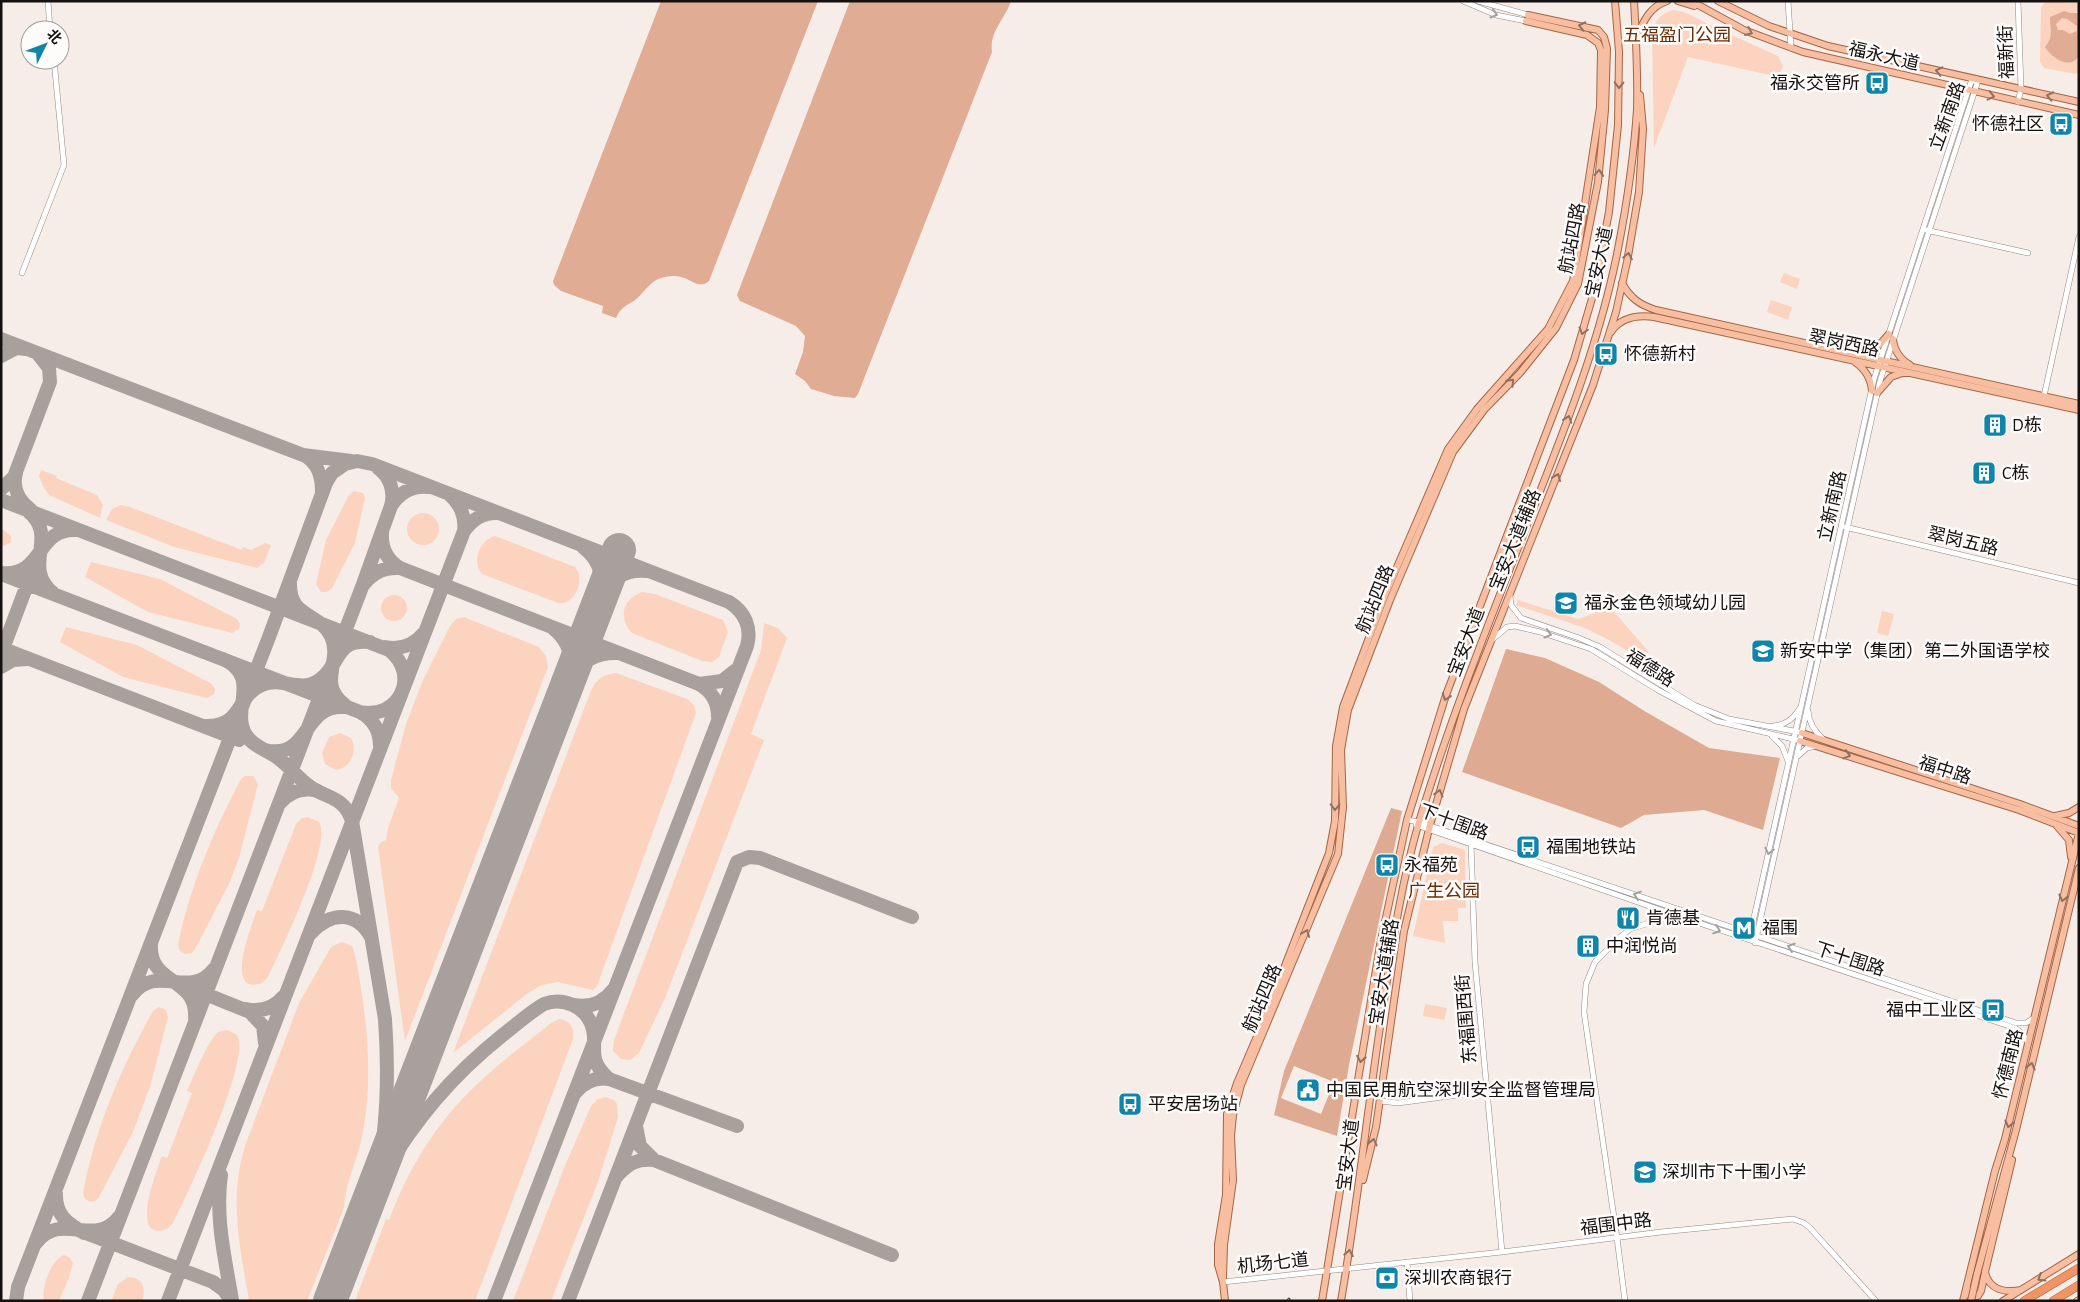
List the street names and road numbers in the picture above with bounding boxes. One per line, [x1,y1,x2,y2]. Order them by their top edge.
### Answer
street label: 福新街 [1995,25,2017,79]
street label: 福永大道 [1847,38,1921,74]
street label: 立新南路 [1925,79,1969,153]
street label: 航站四路 [1555,201,1589,275]
street label: 宝安大道 [1582,225,1616,299]
street label: 翠岗西路 [1807,326,1881,360]
street label: 立新南路 [1814,469,1850,543]
street label: 宝安大道辅路 [1485,486,1545,594]
street label: 翠岗五路 [1926,523,2000,559]
street label: 航站四路 [1352,562,1398,636]
street label: 宝安大道 [1444,605,1488,679]
street label: 福德路 [1622,645,1678,691]
street label: 福中路 [1916,752,1974,788]
street label: 下十围路 [1417,800,1491,844]
street label: 宝安大道辅路 [1366,917,1402,1027]
street label: 下十围路 [1813,938,1887,980]
street label: 航站四路 [1239,961,1285,1035]
street label: 东福围西街 [1452,973,1480,1065]
street label: 怀德南路 [1990,1027,2026,1101]
street label: 宝安大道 [1334,1118,1362,1192]
street label: 福围中路 [1579,1210,1653,1238]
street label: 机场七道 [1236,1249,1310,1277]

